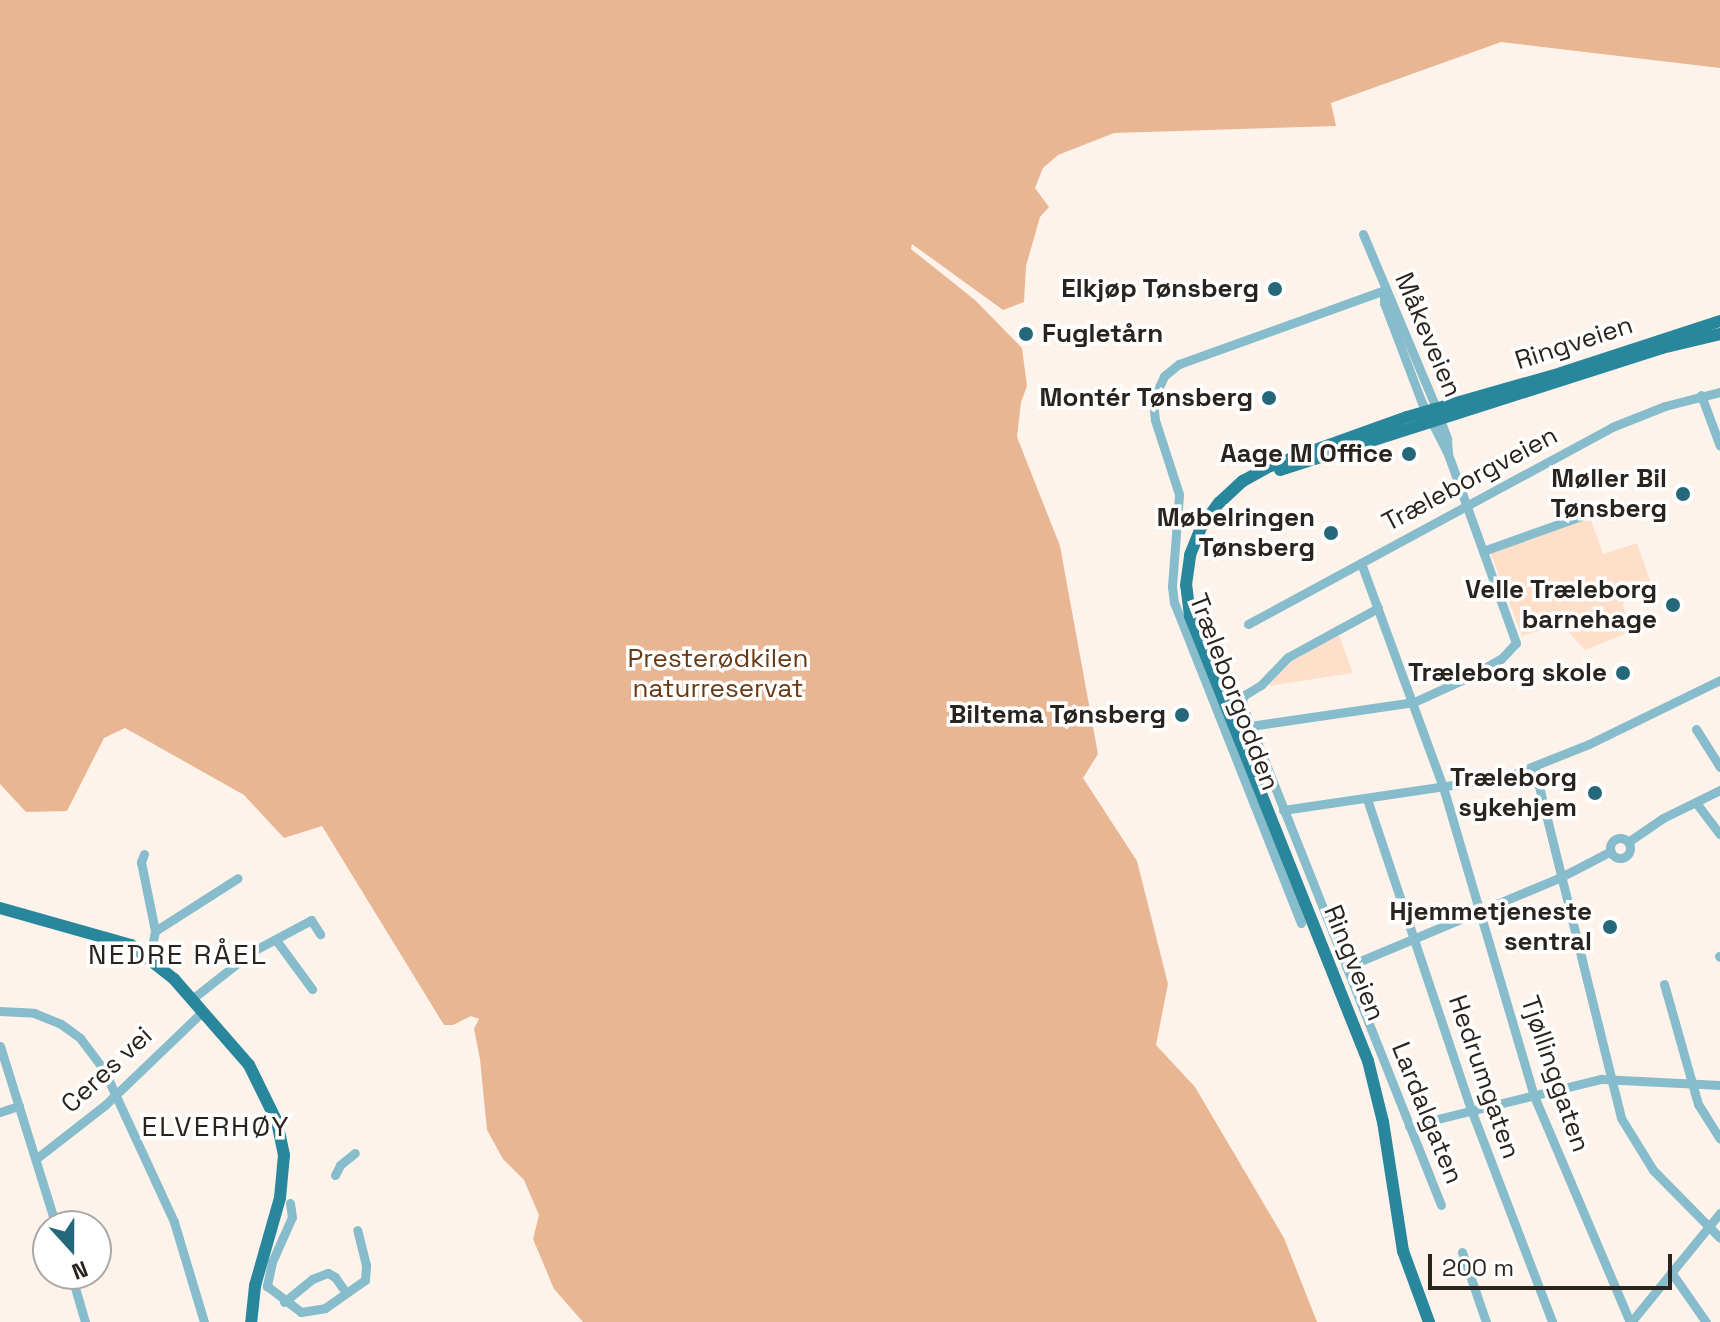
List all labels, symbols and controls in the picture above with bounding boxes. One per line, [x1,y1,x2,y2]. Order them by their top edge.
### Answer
street label: Måkeveien [1388,268,1468,402]
place label: Elkjøp Tønsberg [1061,273,1259,305]
marker: Elkjøp Tønsberg [1266,280,1284,298]
street label: Ringveien [1511,309,1637,377]
place label: Fugletårn [1042,318,1163,350]
marker: Fugletårn [1017,325,1035,343]
place label: Montér Tønsberg [1039,382,1253,414]
marker: Montér Tønsberg [1260,389,1278,407]
street label: Træleborgveien [1377,420,1563,538]
place label: Aage M Office [1220,438,1393,470]
marker: Aage M Office [1400,445,1418,463]
place label: Møller Bil Tønsberg [1551,463,1667,524]
marker: Møller Bil Tønsberg [1674,485,1692,503]
place label: Møbelringen Tønsberg [1157,502,1315,564]
marker: Møbelringen Tønsberg [1322,524,1340,542]
place label: Velle Træleborg barnehage [1464,574,1657,636]
street label: Træleborgodden [1182,589,1286,795]
marker: Velle Træleborg barnehage [1664,596,1682,614]
park label: Presterødkilen naturreservat [628,643,808,704]
place label: Træleborg skole [1408,657,1607,689]
marker: Træleborg skole [1614,664,1632,682]
place label: Biltema Tønsberg [948,699,1166,731]
marker: Biltema Tønsberg [1173,706,1191,724]
place label: Træleborg sykehjem [1450,762,1577,824]
marker: Træleborg sykehjem [1584,782,1606,804]
place label: Hjemmetjeneste sentral [1389,896,1592,958]
street label: Ringveien [1317,901,1391,1025]
marker: Hjemmetjeneste sentral [1599,916,1621,938]
district label: NEDRE RÅEL [88,937,268,971]
street label: Hedrumgaten [1441,991,1527,1163]
street label: Tjøllinggaten [1514,992,1596,1156]
street label: Ceres vei [55,1020,159,1120]
street label: Lardalgaten [1384,1038,1470,1188]
district label: ELVERHØY [141,1109,291,1143]
north arrow [32,1210,112,1290]
scale bar [1432,1238,1676,1288]
text: 200 m [1442,1252,1514,1283]
text: N [68,1255,92,1286]

